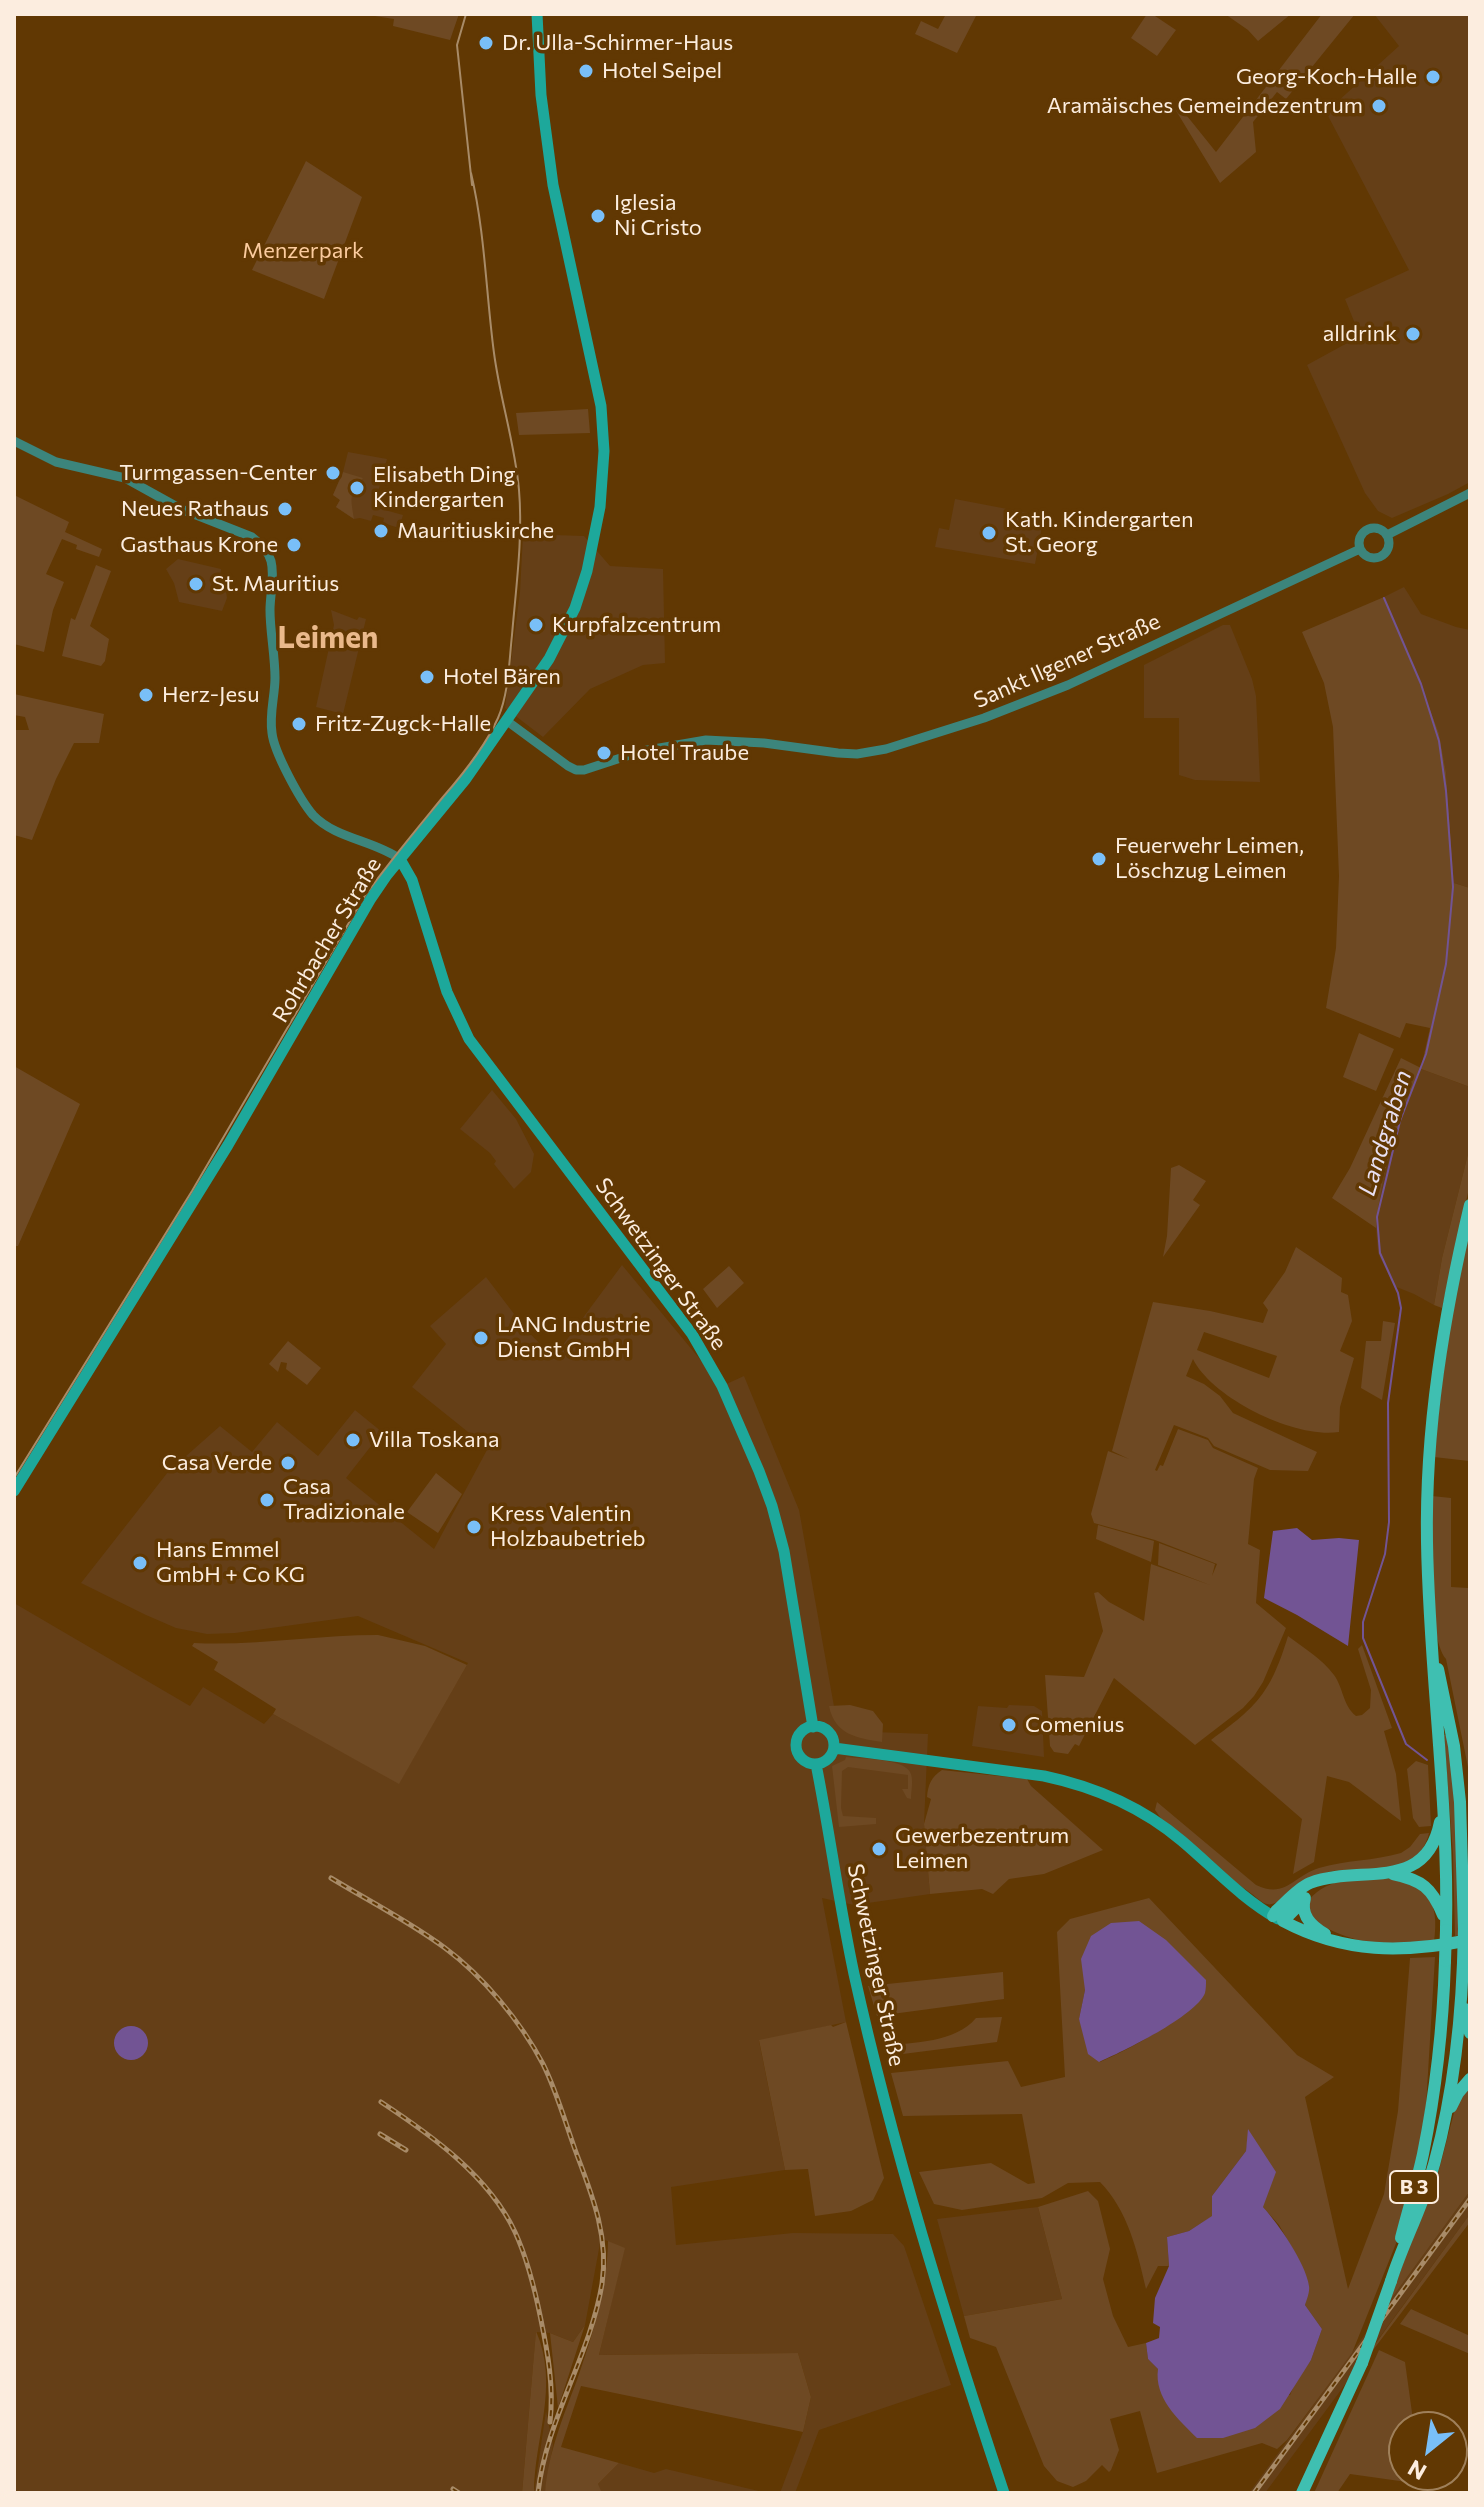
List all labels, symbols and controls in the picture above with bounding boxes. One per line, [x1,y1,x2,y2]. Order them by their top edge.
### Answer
place label: Dr. Ulla-Schirmer-Haus [502,30,733,56]
marker: Dr. Ulla-Schirmer-Haus [477,34,495,52]
place label: Hotel Seipel [602,58,722,84]
marker: Hotel Seipel [577,62,595,80]
place label: Georg-Koch-Halle [1236,64,1417,90]
marker: Georg-Koch-Halle [1424,68,1442,86]
place label: Aramäisches Gemeindezentrum [1047,93,1363,119]
marker: Aramäisches Gemeindezentrum [1370,97,1388,115]
place label: Iglesia Ni Cristo [614,190,702,242]
marker: Iglesia Ni Cristo [589,207,607,225]
park label: Menzerpark [242,238,364,264]
place label: alldrink [1323,321,1397,347]
marker: alldrink [1404,325,1422,343]
place label: Turmgassen-Center [119,460,317,486]
place label: Elisabeth Ding Kindergarten [373,462,515,514]
marker: Turmgassen-Center [324,464,342,482]
marker: Elisabeth Ding Kindergarten [348,479,366,497]
place label: Neues Rathaus [121,496,269,522]
marker: Neues Rathaus [276,500,294,518]
place label: Kath. Kindergarten St. Georg [1005,507,1194,558]
place label: Mauritiuskirche [397,518,554,544]
marker: Mauritiuskirche [372,522,390,540]
marker: Kath. Kindergarten St. Georg [980,524,998,542]
place label: Gasthaus Krone [120,532,278,558]
marker: Gasthaus Krone [285,536,303,554]
place label: St. Mauritius [212,571,339,597]
marker: St. Mauritius [187,575,205,593]
street label: Sankt Ilgener Straße [970,608,1164,714]
place label: Kurpfalzcentrum [552,612,721,638]
marker: Kurpfalzcentrum [527,616,545,634]
district label: Leimen [278,620,378,656]
place label: Hotel Bären [443,664,561,690]
marker: Hotel Bären [418,668,436,686]
place label: Herz-Jesu [162,682,259,708]
marker: Herz-Jesu [137,686,155,704]
place label: Fritz-Zugck-Halle [315,711,491,737]
marker: Fritz-Zugck-Halle [290,715,308,733]
place label: Hotel Traube [620,740,749,766]
marker: Hotel Traube [595,744,613,762]
place label: Feuerwehr Leimen, Löschzug Leimen [1115,833,1304,884]
marker: Feuerwehr Leimen, Löschzug Leimen [1090,850,1108,868]
street label: Rohrbacher Straße [267,853,387,1027]
water label: Landgraben [1352,1067,1418,1199]
street label: Schwetzinger Straße [590,1173,732,1355]
place label: LANG Industrie Dienst GmbH [497,1312,650,1364]
marker: LANG Industrie Dienst GmbH [472,1329,490,1347]
place label: Villa Toskana [369,1427,500,1453]
marker: Villa Toskana [344,1431,362,1449]
place label: Casa Verde [162,1450,272,1476]
marker: Casa Verde [279,1454,297,1472]
place label: Casa Tradizionale [283,1474,405,1526]
marker: Casa Tradizionale [258,1491,276,1509]
place label: Kress Valentin Holzbaubetrieb [490,1501,646,1552]
marker: Kress Valentin Holzbaubetrieb [465,1518,483,1536]
place label: Hans Emmel GmbH + Co KG [156,1537,305,1588]
marker: Hans Emmel GmbH + Co KG [131,1554,149,1572]
place label: Comenius [1025,1712,1125,1738]
marker: Comenius [1000,1716,1018,1734]
place label: Gewerbezentrum Leimen [895,1823,1069,1874]
marker: Gewerbezentrum Leimen [870,1840,888,1858]
street label: Schwetzinger Straße [842,1861,910,2069]
road number: B 3 [1390,2171,1438,2203]
north arrow [1388,2411,1468,2491]
text: N [1403,2455,1431,2486]

